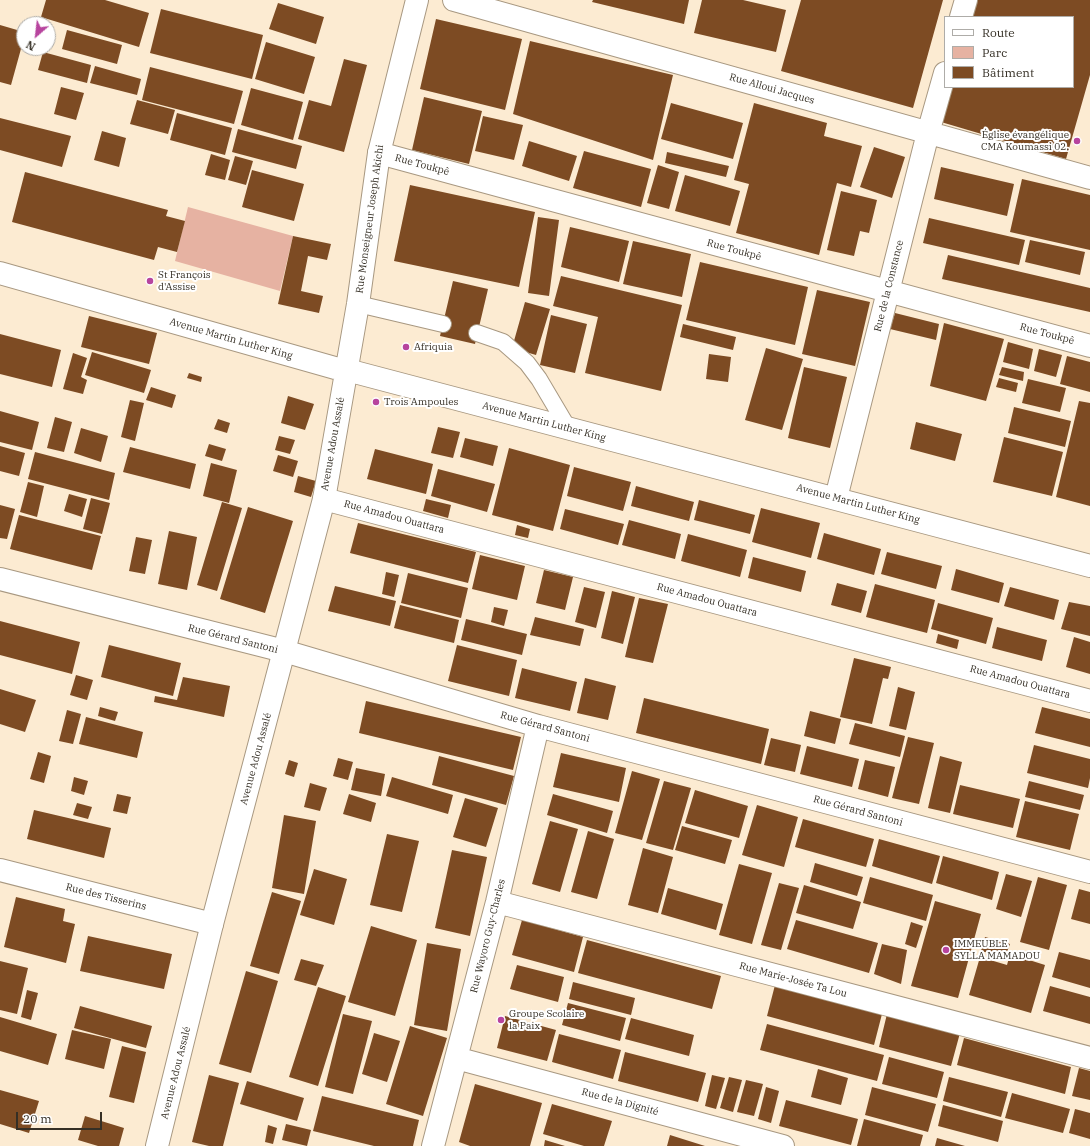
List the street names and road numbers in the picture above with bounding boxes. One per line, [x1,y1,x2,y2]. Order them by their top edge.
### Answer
street label: Rue Alloui Jacques [728,71,816,107]
street label: Rue Monseigneur Joseph Akichi [354,144,386,294]
street label: Rue Toukpê [393,152,451,178]
street label: Rue Toukpê [705,237,763,263]
street label: Rue de la Constance [872,239,906,333]
street label: Avenue Martin Luther King [168,316,294,362]
street label: Rue Toukpê [1018,321,1076,347]
street label: Avenue Adou Assalé [319,396,347,492]
street label: Avenue Martin Luther King [481,400,607,444]
street label: Avenue Martin Luther King [795,482,921,526]
street label: Rue Amadou Ouattara [342,498,446,536]
street label: Rue Amadou Ouattara [655,581,759,619]
street label: Rue Gérard Santoni [187,622,279,656]
street label: Rue Amadou Ouattara [968,663,1072,701]
street label: Rue Gérard Santoni [499,709,591,745]
street label: Avenue Adou Assalé [238,712,274,806]
street label: Rue Gérard Santoni [812,793,904,829]
street label: Rue Wayoro Guy-Charles [468,878,508,994]
street label: Rue des Tisserins [64,881,148,913]
street label: Rue Marie-Josée Ta Lou [738,960,848,1000]
street label: Avenue Adou Assalé [159,1026,193,1120]
street label: Rue de la Dignité [580,1086,660,1118]

